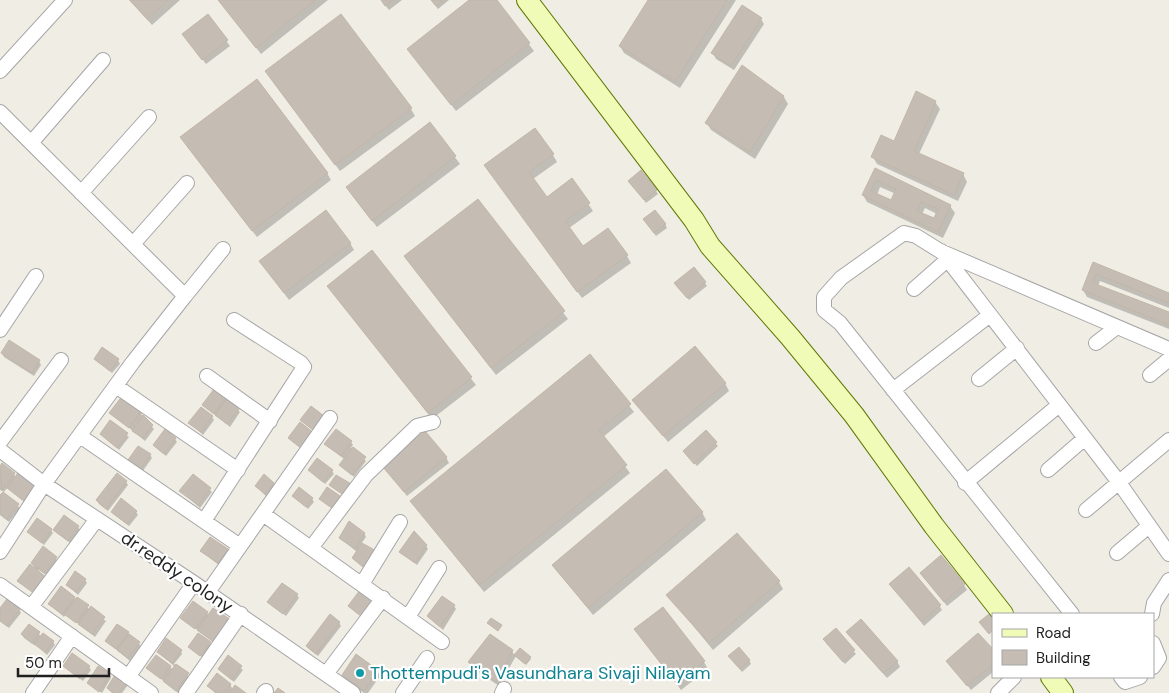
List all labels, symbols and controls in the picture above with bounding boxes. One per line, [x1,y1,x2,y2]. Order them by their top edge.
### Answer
street label: dr.reddy colony [116,526,238,618]
legend [992,613,1154,678]
text: Road [1036,623,1071,643]
scale bar [18,646,109,678]
text: Building [1036,648,1091,668]
text: 50 m [25,653,62,673]
place label: Thottempudi's Vasundhara Sivaji Nilayam [370,661,711,685]
marker: Thottempudi's Vasundhara Sivaji Nilayam [354,667,366,679]

